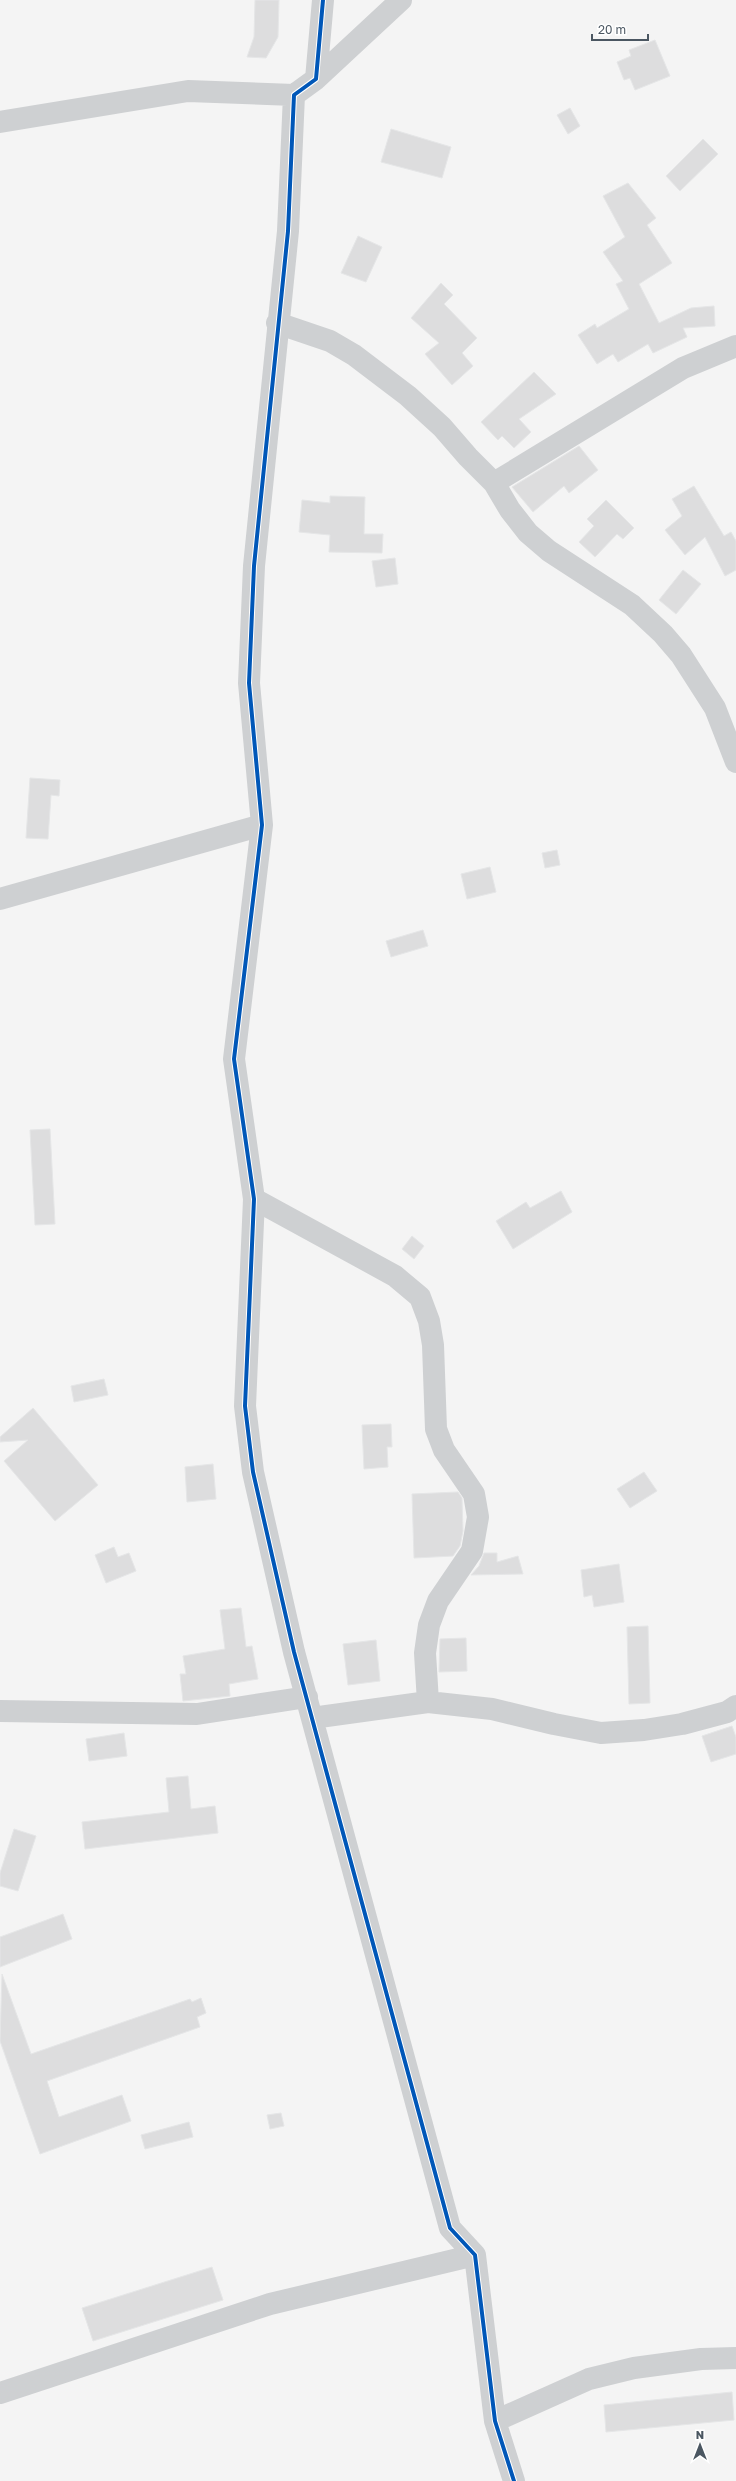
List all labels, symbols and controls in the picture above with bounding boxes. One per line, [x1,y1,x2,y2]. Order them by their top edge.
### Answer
scale bar [592,16,648,42]
text: 20 m [598,22,626,37]
north arrow [680,2425,720,2465]
text: N [696,2428,704,2441]

